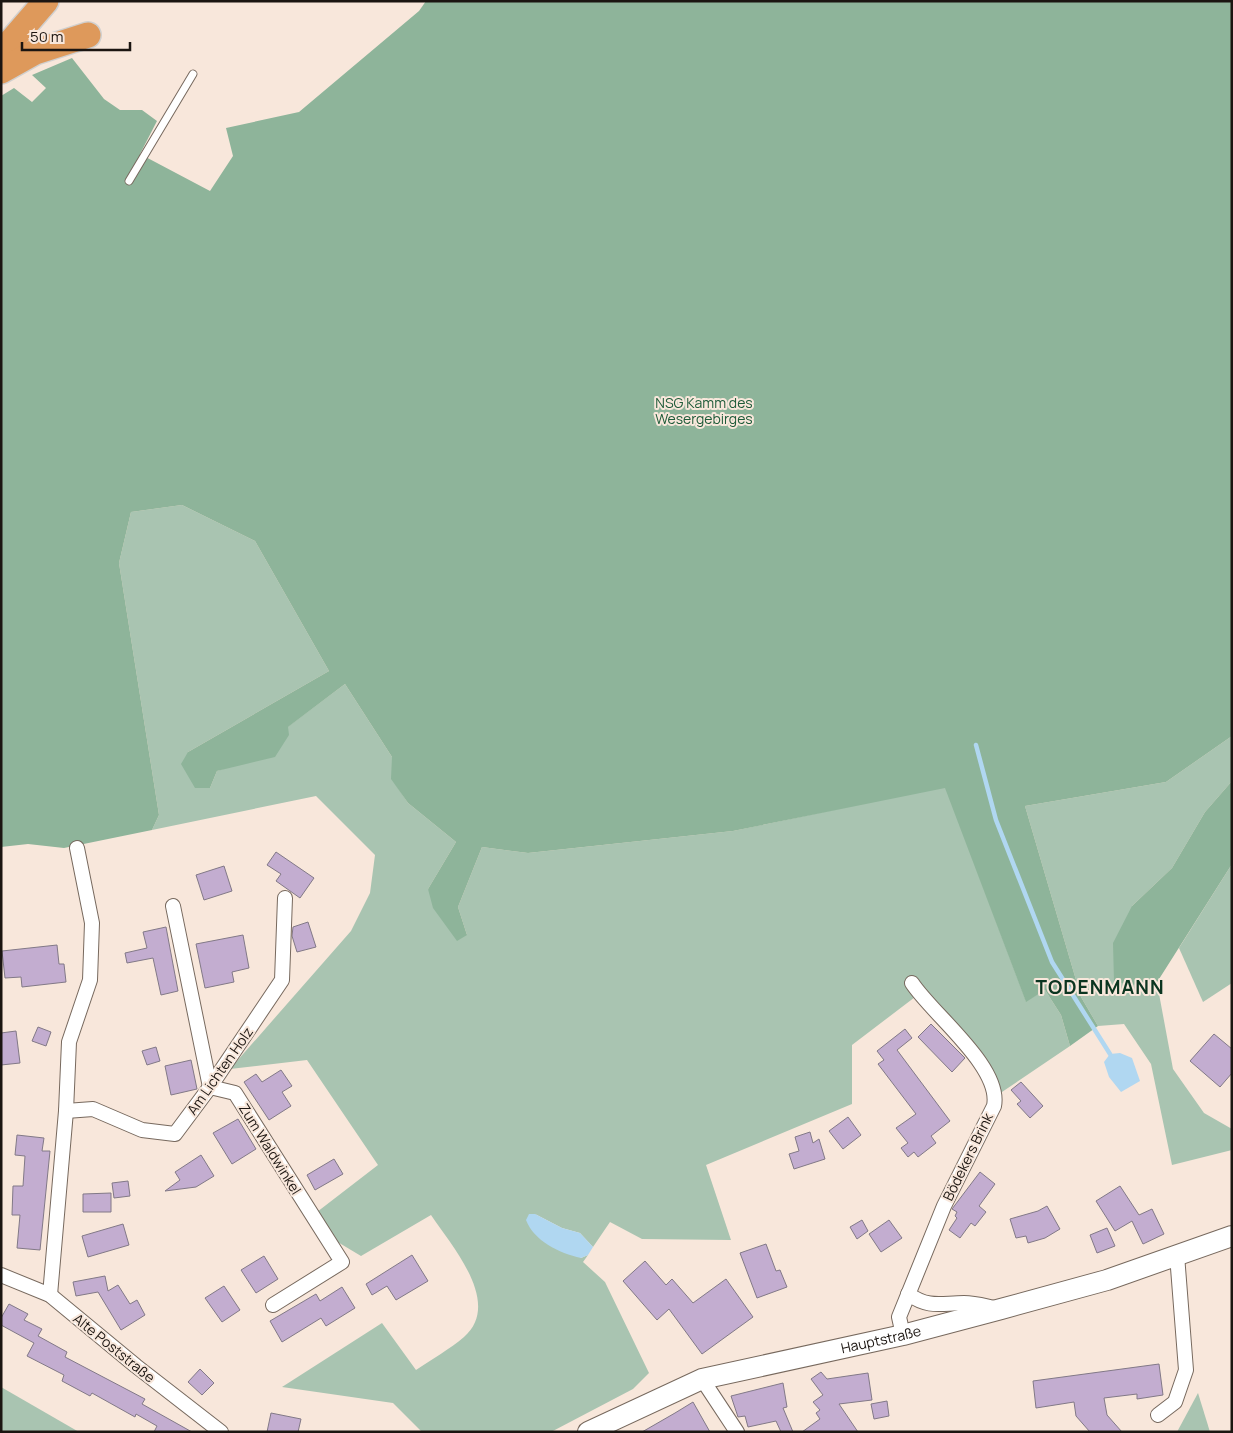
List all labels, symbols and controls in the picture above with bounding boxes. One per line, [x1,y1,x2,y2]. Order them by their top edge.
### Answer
scale bar [22,20,130,52]
text: 50 m [30,26,64,47]
park label: NSG Kamm des Wesergebirges [655,393,753,428]
district label: TODENMANN [1035,974,1165,1000]
street label: Am Lichten Holz [182,1023,257,1118]
street label: Zum Waldwinkel [235,1100,306,1198]
street label: Bödekers Brink [938,1109,997,1204]
street label: Alte Poststraße [69,1309,159,1386]
street label: Hauptstraße [839,1321,923,1357]

